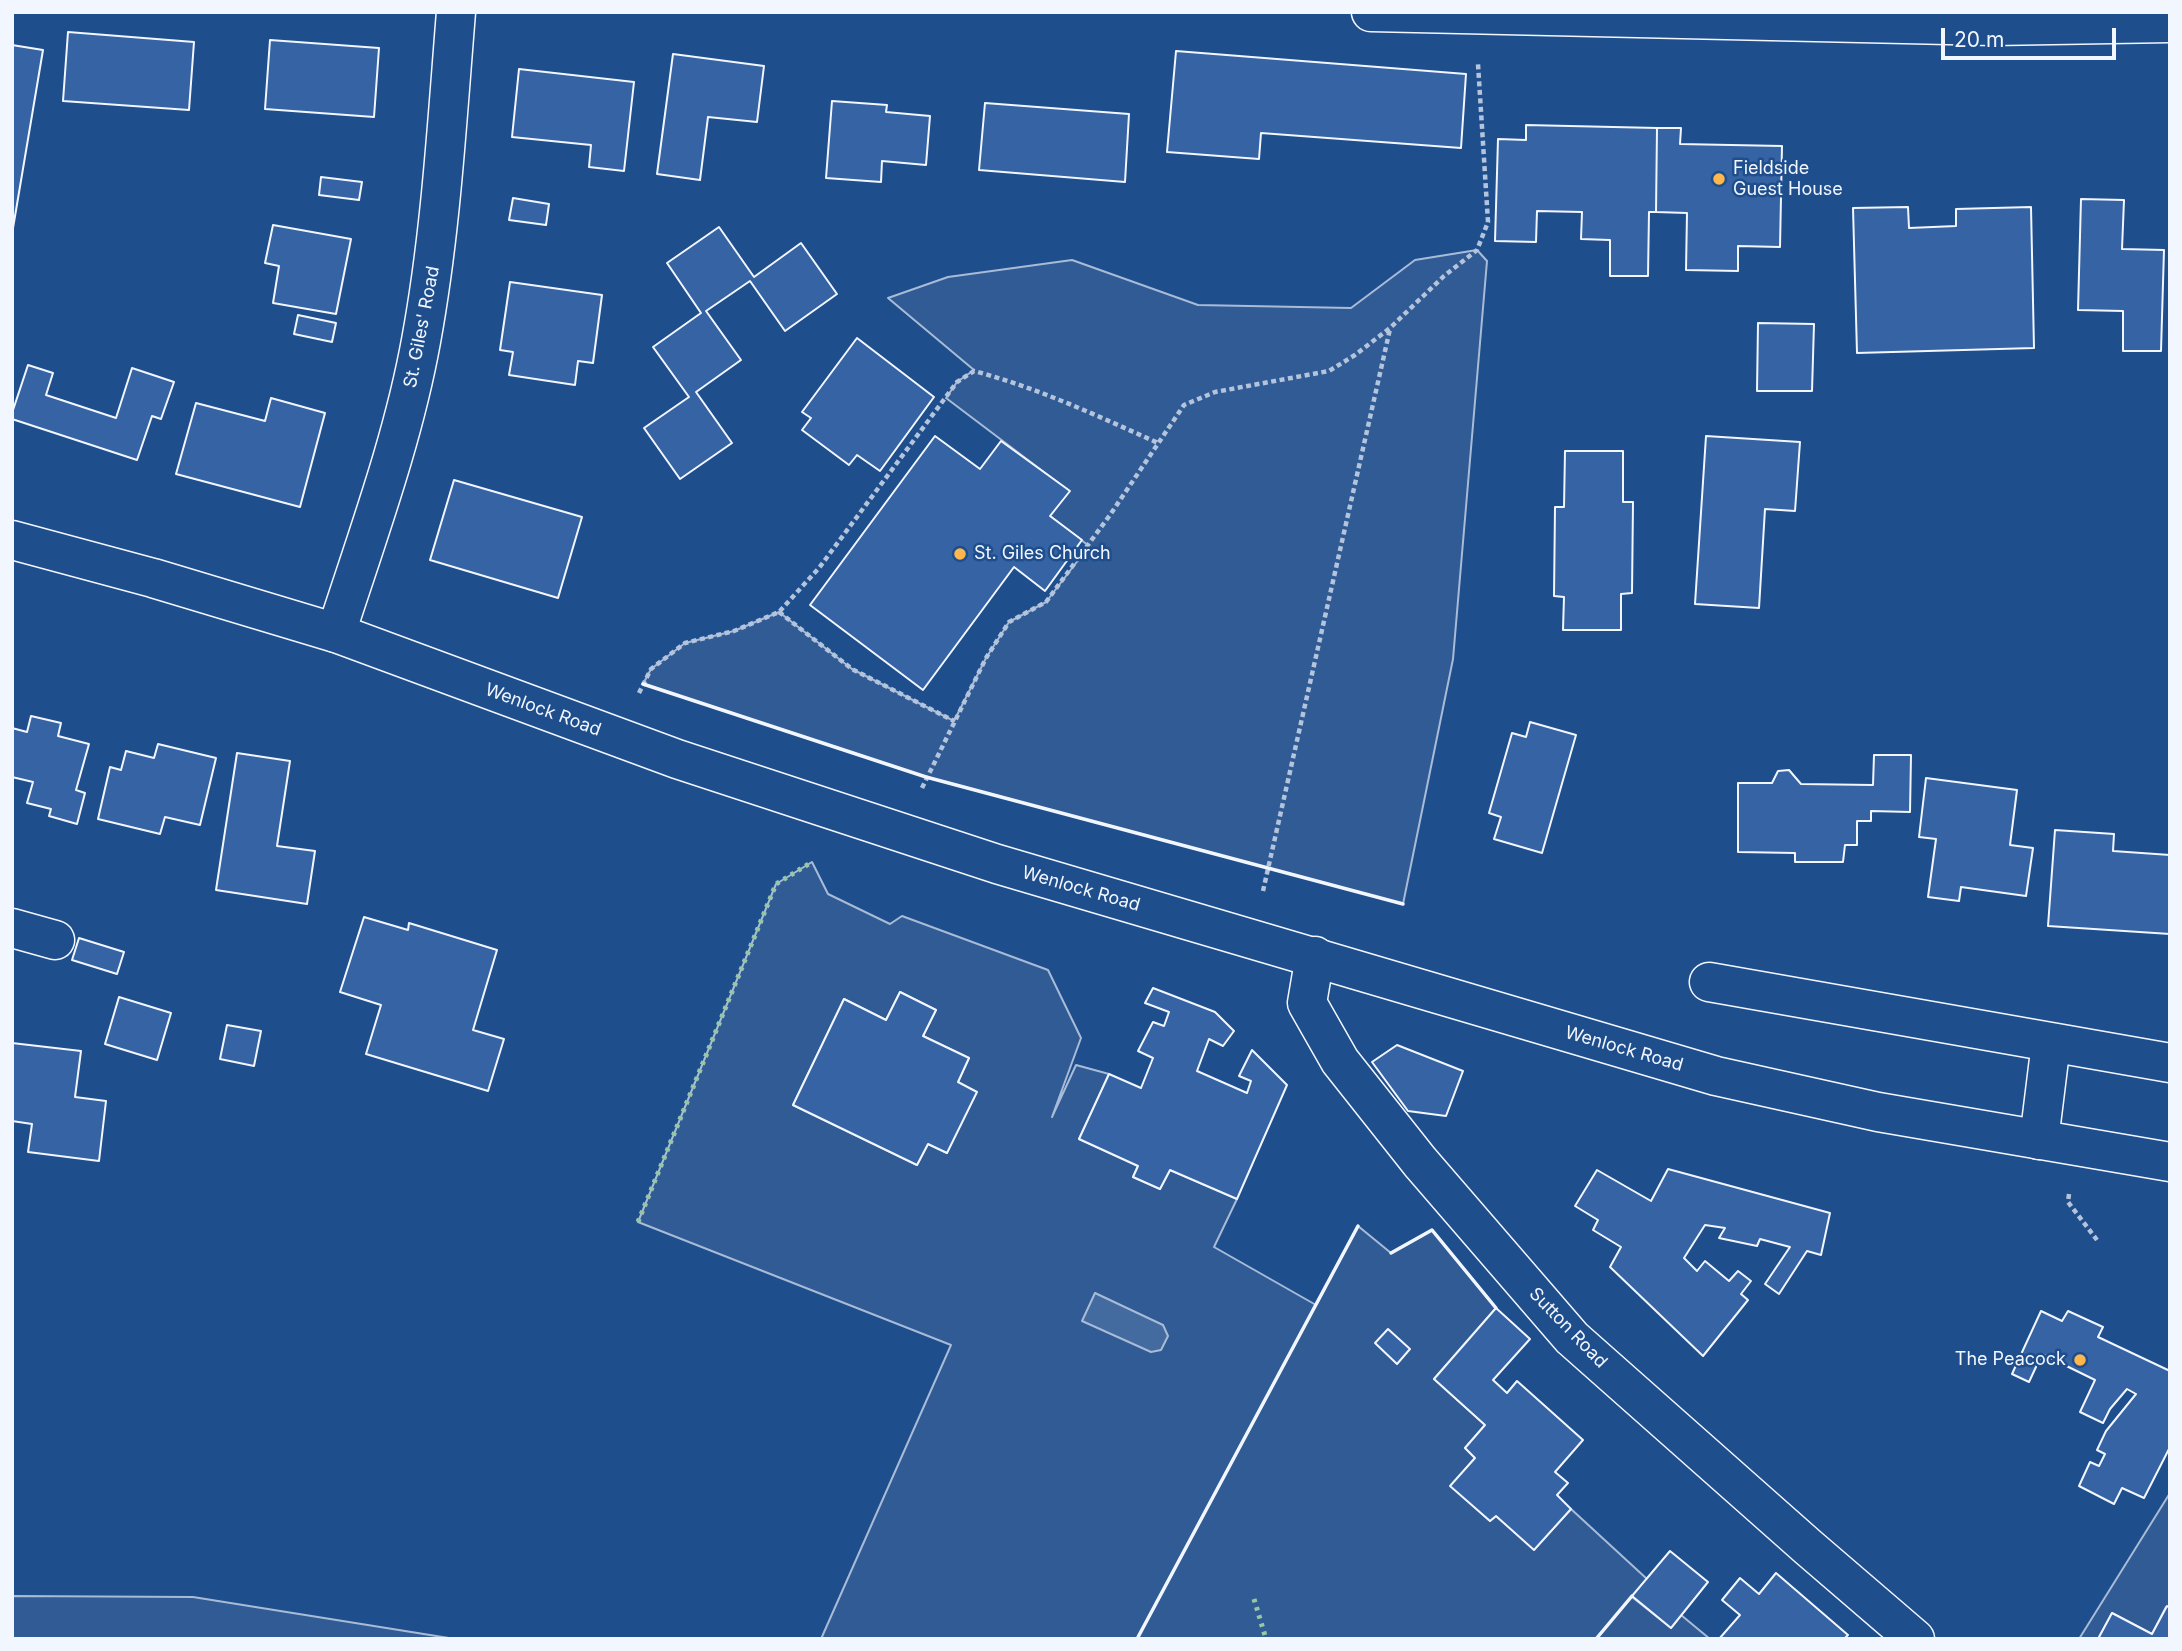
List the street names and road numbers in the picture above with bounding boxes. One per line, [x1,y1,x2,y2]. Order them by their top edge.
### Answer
street label: St. Giles' Road [400,264,444,390]
street label: Wenlock Road [482,679,604,741]
street label: Wenlock Road [1020,862,1142,916]
street label: Wenlock Road [1563,1022,1685,1076]
street label: Sutton Road [1524,1283,1612,1373]

